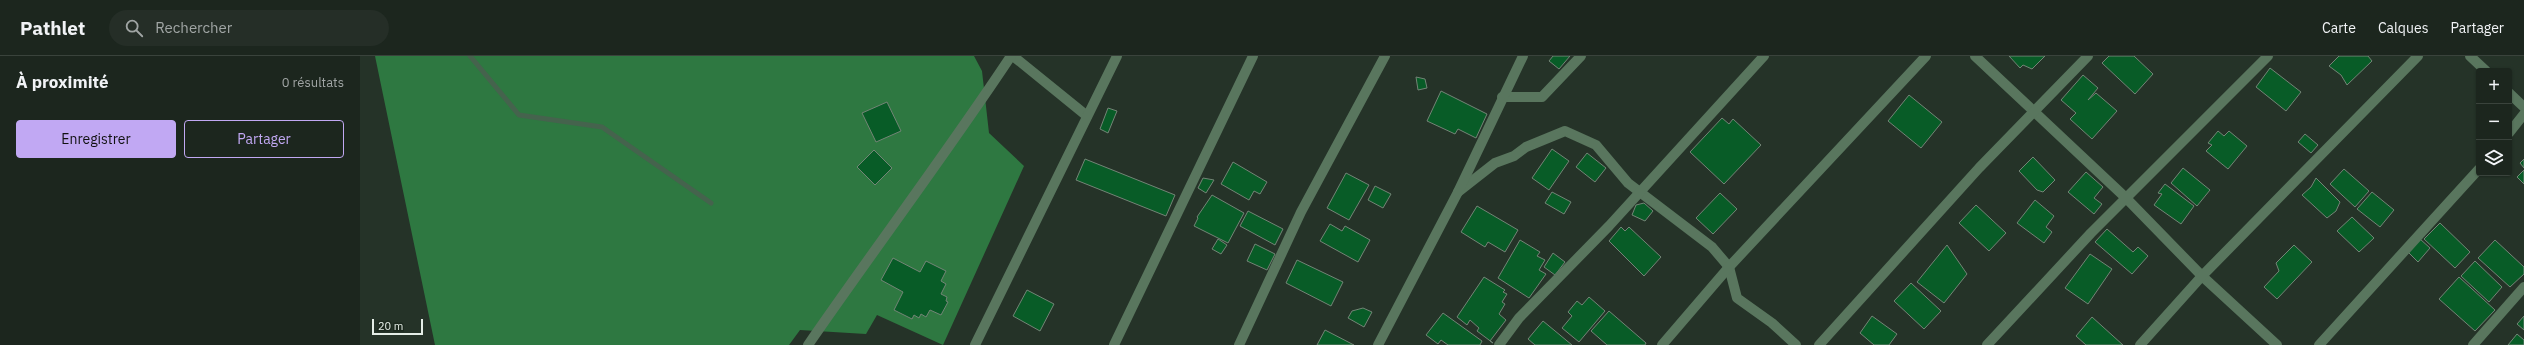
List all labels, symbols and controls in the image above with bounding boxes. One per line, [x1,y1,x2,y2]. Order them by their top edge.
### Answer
search box [109,10,389,46]
text: Pathlet [20,16,85,40]
icon: search [123,17,145,39]
text: Rechercher [155,18,232,37]
text: Carte [2322,19,2356,37]
text: Calques [2378,19,2428,37]
text: Partager [2450,19,2504,37]
map controls [2476,68,2512,176]
button: + [2476,68,2512,104]
text: À proximité [16,71,109,93]
text: 0 résultats [282,74,344,91]
button: − [2476,104,2512,140]
button: Enregistrer [16,120,176,158]
button: Partager [184,120,344,158]
button: layers [2476,140,2512,176]
scale bar [372,317,423,336]
text: 20 m [378,319,403,333]

